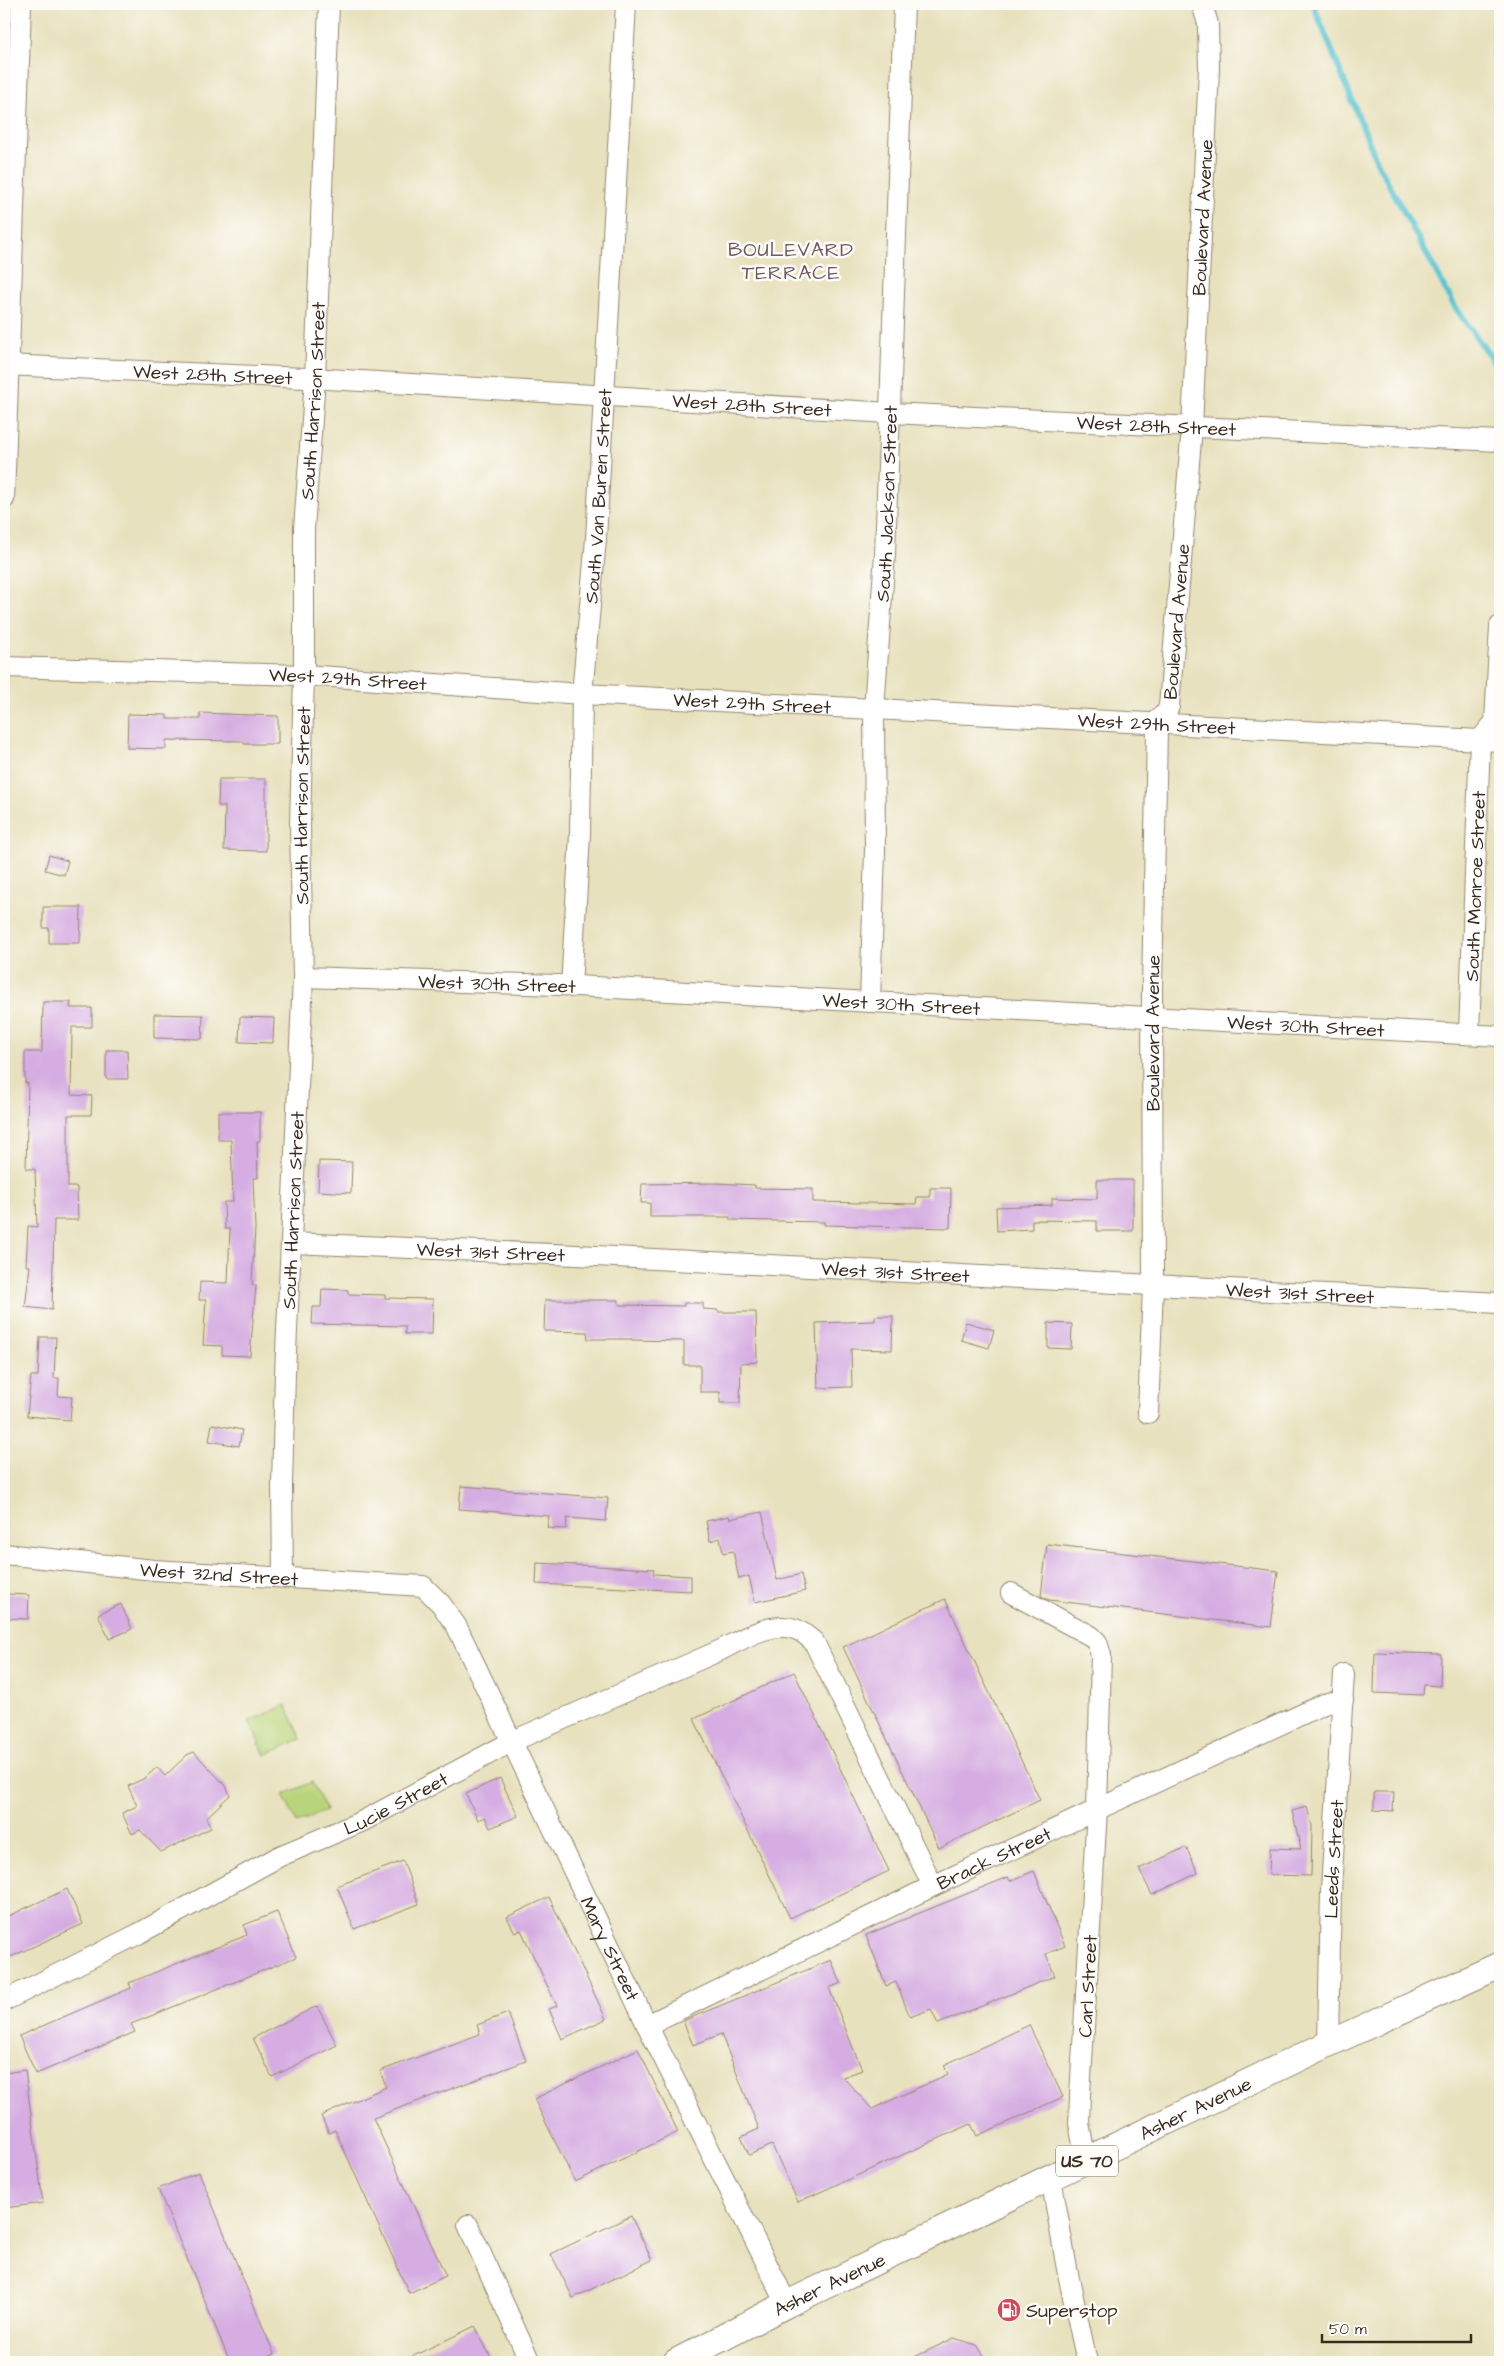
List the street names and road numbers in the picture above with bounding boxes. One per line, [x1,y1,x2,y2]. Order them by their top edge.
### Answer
street label: Boulevard Avenue [1186,139,1221,296]
street label: South Harrison Street [294,301,333,501]
street label: West 28th Street [132,359,293,392]
street label: South Van Buren Street [578,387,619,605]
street label: West 28th Street [671,388,833,424]
street label: South Jackson Street [870,404,905,603]
street label: West 28th Street [1076,410,1237,444]
street label: Boulevard Avenue [1158,543,1197,701]
street label: West 29th Street [268,662,428,698]
street label: West 29th Street [672,687,832,722]
street label: South Harrison Street [288,706,318,905]
street label: West 29th Street [1077,707,1236,742]
street label: South Monroe Street [1459,790,1493,982]
street label: Boulevard Avenue [1140,955,1168,1111]
street label: West 30th Street [417,969,577,1001]
street label: West 30th Street [822,987,981,1023]
street label: West 30th Street [1226,1009,1386,1045]
street label: South Harrison Street [276,1110,312,1310]
street label: West 31st Street [416,1236,566,1270]
street label: West 31st Street [820,1256,970,1290]
street label: West 31st Street [1225,1277,1375,1311]
street label: West 32nd Street [138,1557,299,1594]
street label: Lucie Street [340,1766,453,1843]
street label: Leeds Street [1318,1799,1351,1919]
street label: Brack Street [933,1821,1056,1897]
street label: Mary Street [573,1892,646,2006]
street label: Carl Street [1072,1934,1105,2038]
street label: Asher Avenue [1135,2071,1256,2148]
road number: US 70 [1056,2146,1118,2176]
street label: Asher Avenue [769,2247,890,2324]

